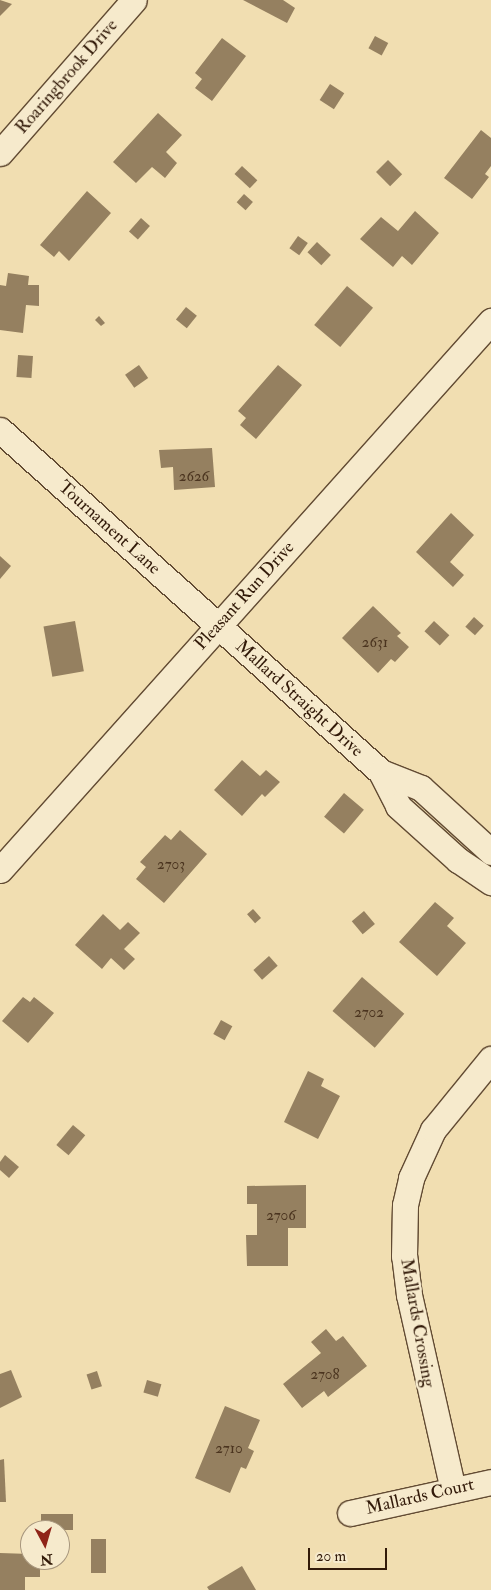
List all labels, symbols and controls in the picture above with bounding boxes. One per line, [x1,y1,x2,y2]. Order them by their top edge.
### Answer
street label: Roaringbrook Drive [11,15,123,139]
house number: 2626 [179,468,209,486]
street label: Tournament Lane [54,477,164,579]
street label: Pleasant Run Drive [191,537,299,655]
house number: 2631 [362,634,388,652]
street label: Mallard Straight Drive [231,636,367,762]
house number: 2703 [157,856,185,874]
house number: 2702 [354,1004,384,1022]
house number: 2706 [266,1207,296,1225]
street label: Mallards Crossing [395,1257,439,1389]
house number: 2708 [310,1366,340,1384]
house number: 2710 [215,1440,243,1458]
street label: Mallards Court [364,1474,476,1520]
north arrow [20,1520,70,1570]
scale bar [311,1538,390,1570]
text: 20 m [316,1547,346,1566]
text: N [39,1550,54,1569]

